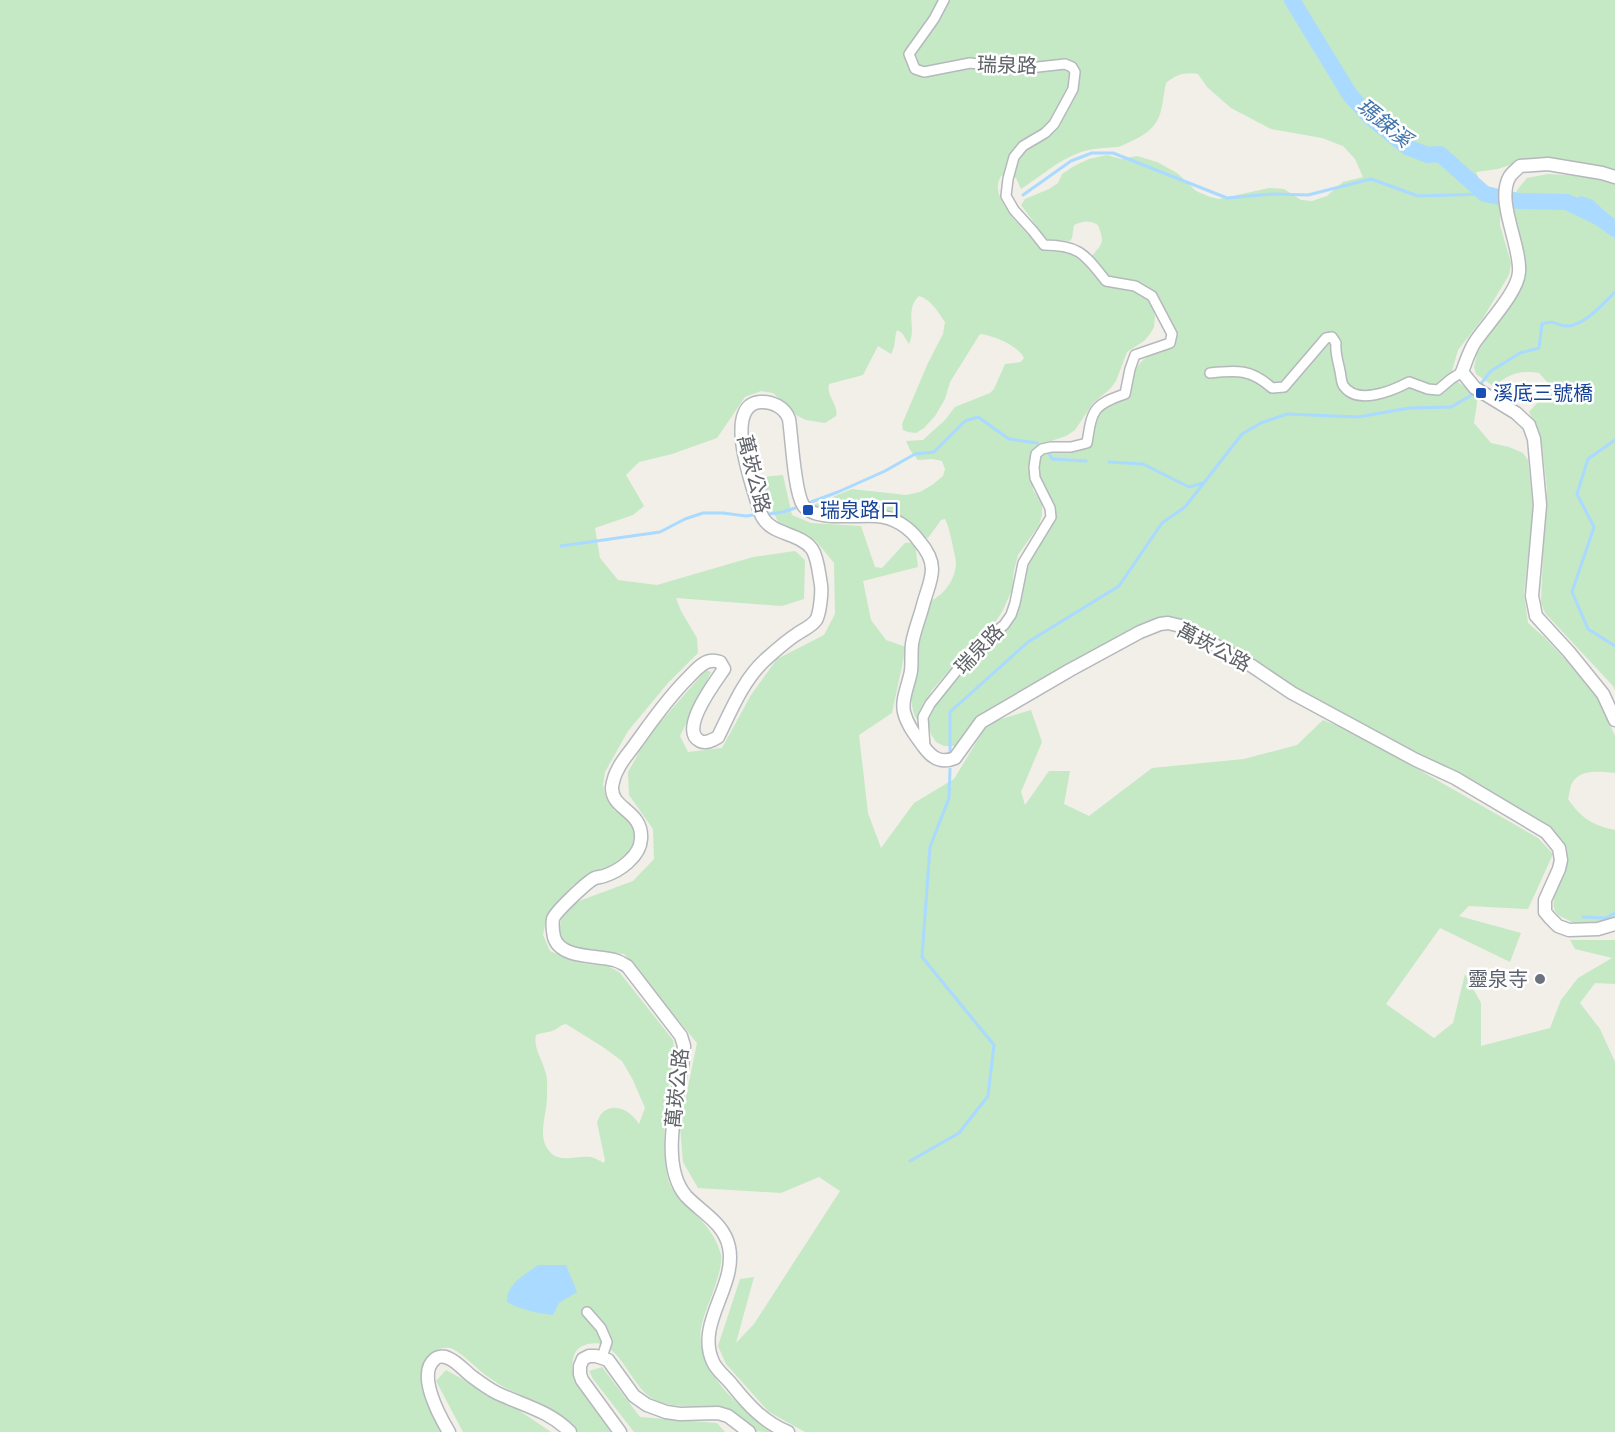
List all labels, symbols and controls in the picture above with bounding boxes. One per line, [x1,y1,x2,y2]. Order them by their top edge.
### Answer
street label: 瑞泉路 [977,52,1037,78]
water label: 瑪鋉溪 [1351,93,1419,155]
place label: 溪底三號橋 [1493,381,1593,405]
marker: 溪底三號橋 [1474,386,1488,400]
street label: 萬崁公路 [733,432,775,516]
place label: 瑞泉路口 [820,498,900,522]
marker: 瑞泉路口 [801,503,815,517]
street label: 萬崁公路 [1173,618,1255,676]
street label: 瑞泉路 [950,619,1008,679]
place label: 靈泉寺 [1468,967,1528,991]
marker: 靈泉寺 [1533,972,1547,986]
street label: 萬崁公路 [661,1047,693,1129]

